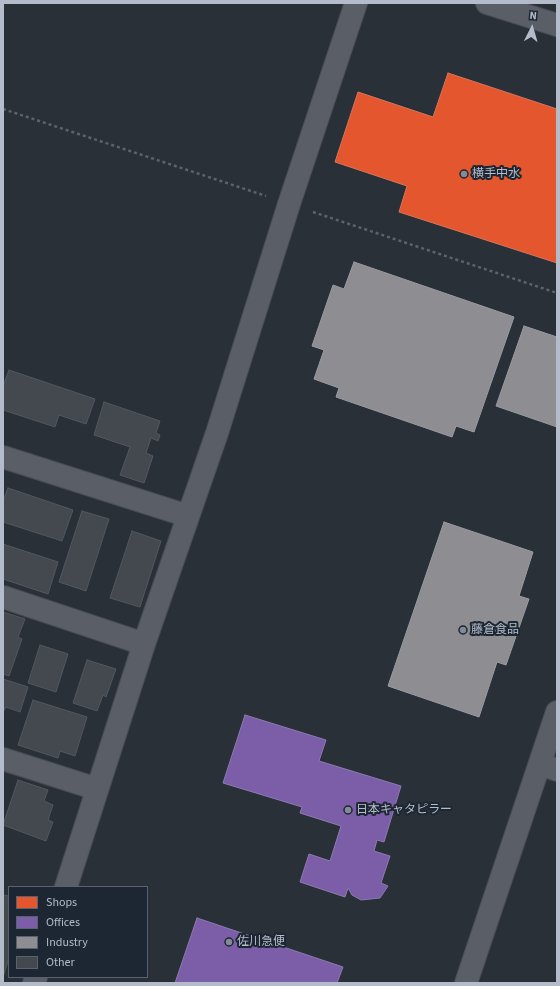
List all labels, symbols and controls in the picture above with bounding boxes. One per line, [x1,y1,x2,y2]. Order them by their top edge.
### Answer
north arrow [512,8,552,48]
text: N [529,8,537,23]
place label: 横手中水 [472,167,520,181]
marker: 横手中水 [459,169,469,179]
place label: 藤倉食品 [471,623,519,637]
marker: 藤倉食品 [458,625,468,635]
place label: 日本キャタピラー [356,803,452,817]
marker: 日本キャタピラー [343,805,353,815]
legend [8,886,148,978]
text: Shops [46,894,77,911]
text: Offices [46,914,80,931]
text: Industry [46,934,88,951]
place label: 佐川急便 [237,935,285,949]
marker: 佐川急便 [224,937,234,947]
text: Other [46,954,75,971]

